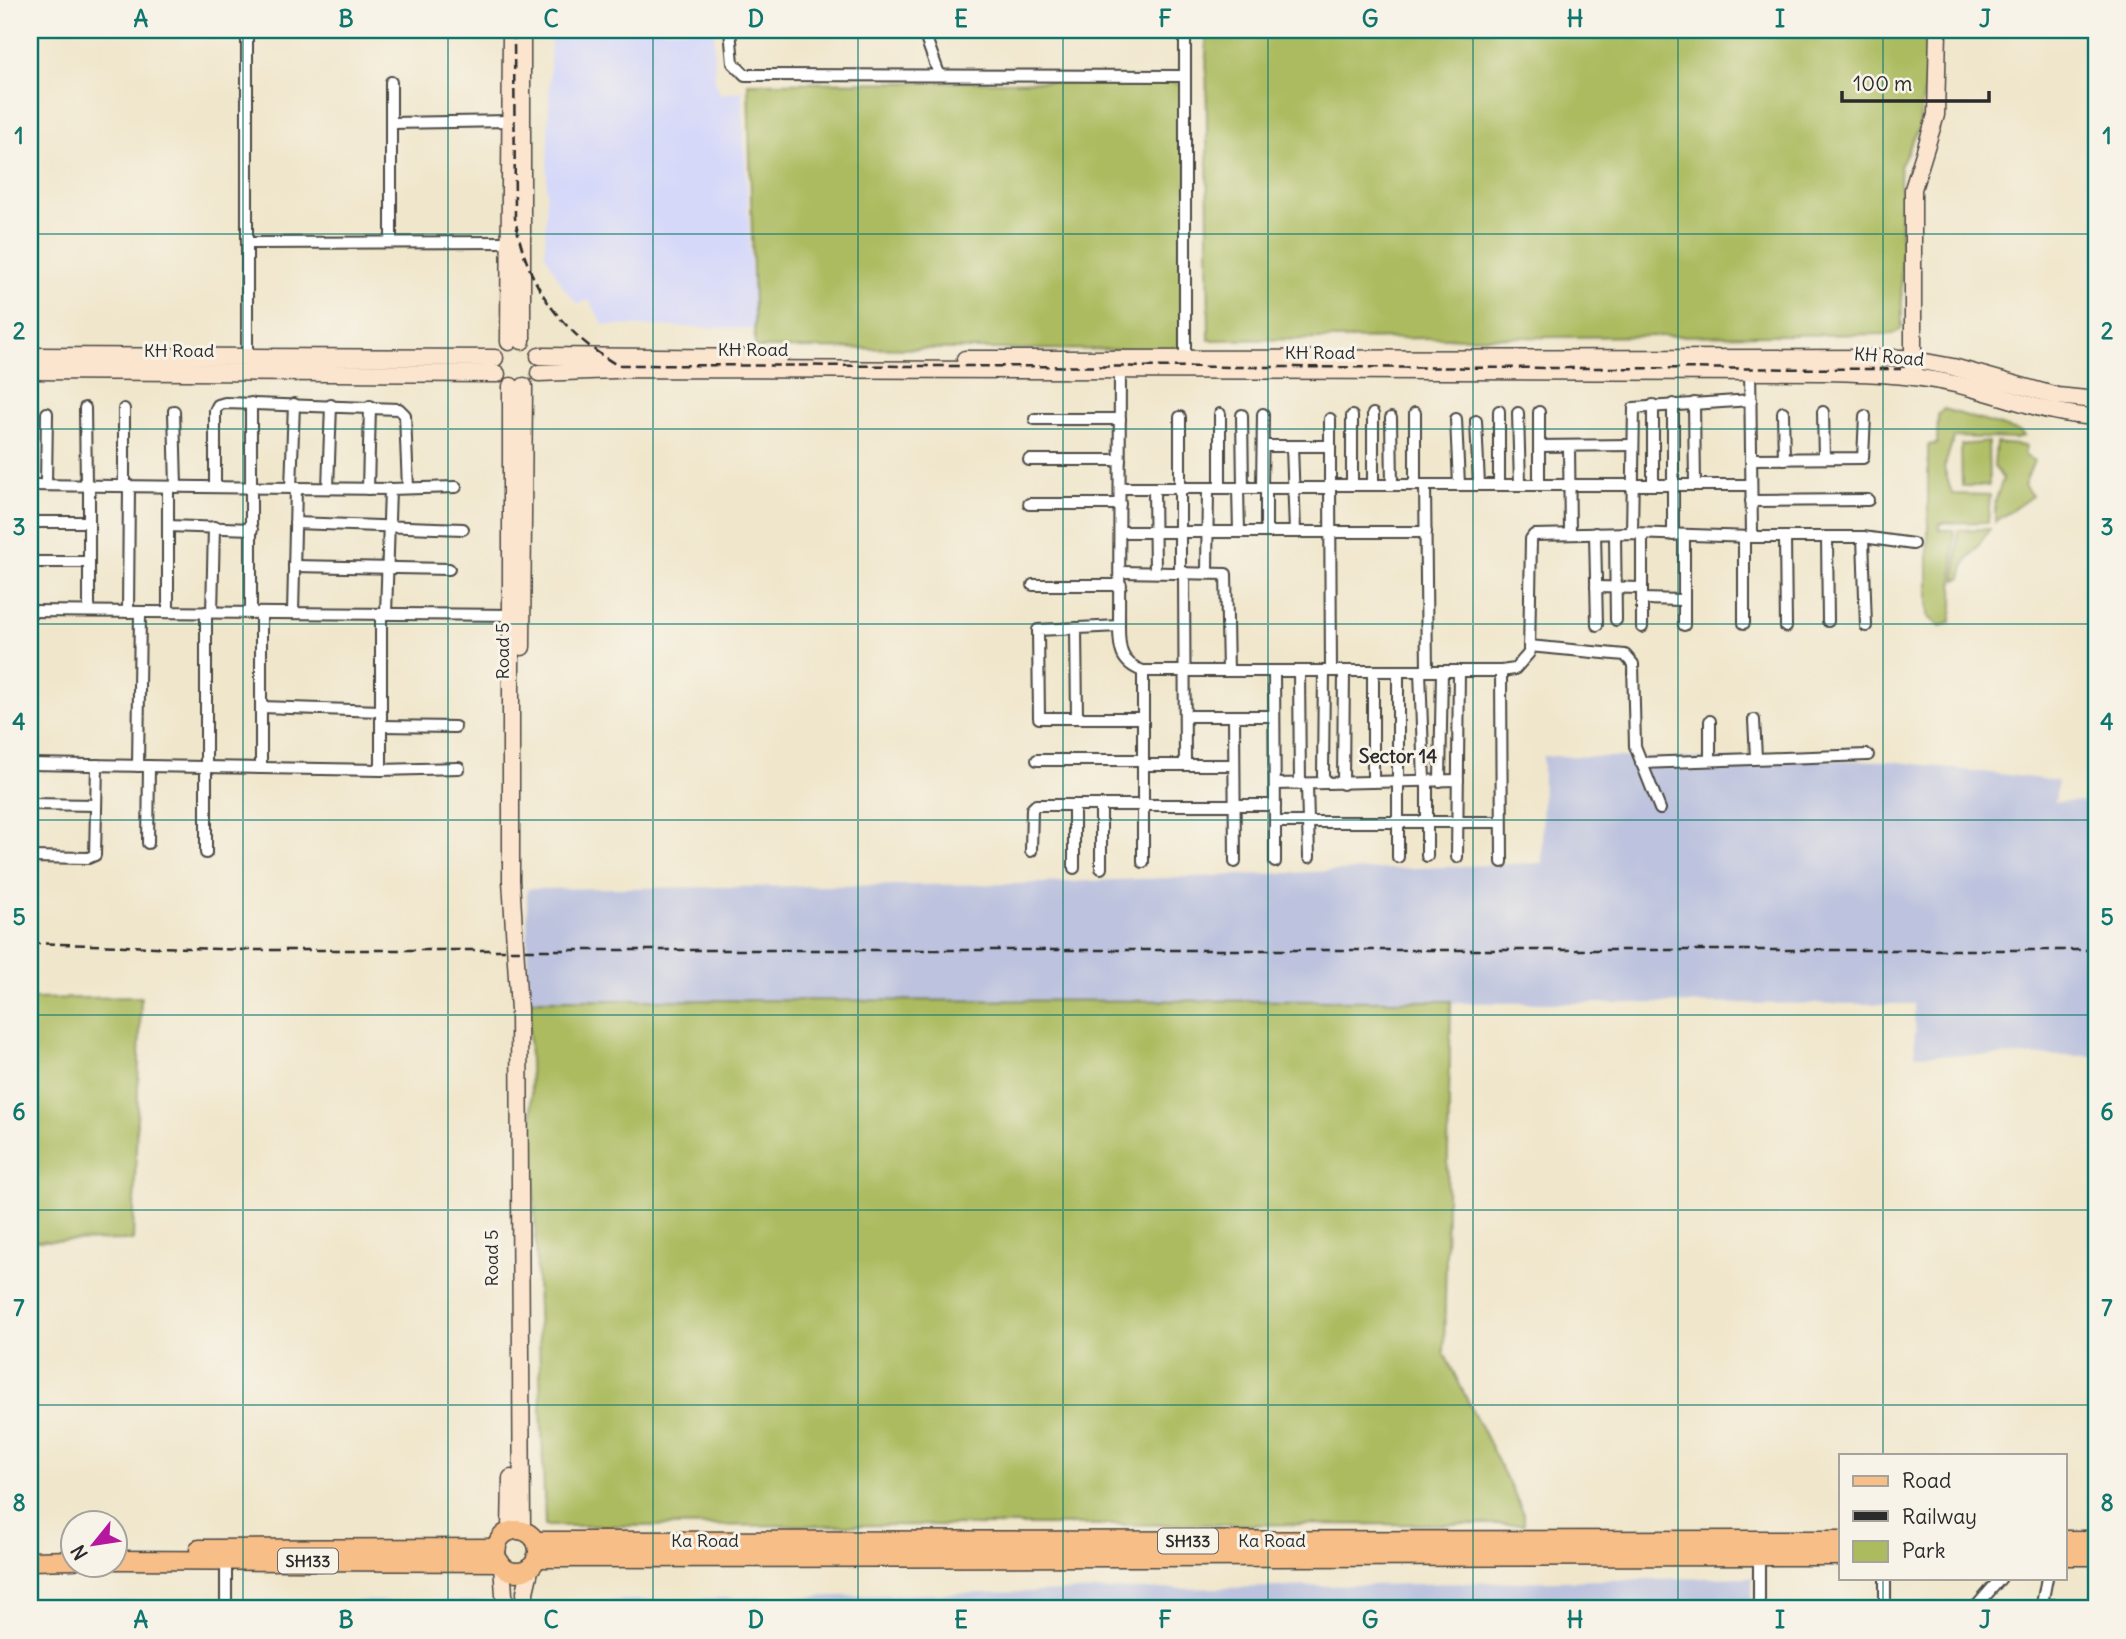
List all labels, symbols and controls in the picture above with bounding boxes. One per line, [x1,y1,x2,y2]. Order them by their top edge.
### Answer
text: A [134,4,149,33]
text: B [338,4,354,33]
text: C [543,4,559,33]
text: D [748,4,764,33]
text: E [954,4,968,33]
text: F [1158,4,1172,33]
text: G [1362,4,1378,33]
text: H [1567,4,1583,33]
text: I [1775,4,1785,33]
text: J [1979,4,1991,33]
scale bar [1842,60,1990,104]
text: 100 m [1853,70,1912,97]
text: 1 [14,121,24,150]
text: 1 [2102,121,2112,150]
text: 2 [13,316,26,345]
text: 2 [2101,316,2114,345]
street label: KH Road [718,338,789,361]
street label: KH Road [144,339,215,362]
street label: KH Road [1285,341,1356,364]
street label: KH Road [1853,342,1926,371]
text: 3 [12,512,26,541]
text: 3 [2100,512,2114,541]
street label: Road 5 [491,623,514,679]
text: 4 [12,707,26,736]
text: 4 [2100,707,2114,736]
district label: Sector 14 [1359,744,1437,768]
text: 5 [12,902,26,931]
text: 5 [2100,902,2114,931]
text: 6 [12,1097,26,1126]
text: 6 [2100,1097,2114,1126]
street label: Road 5 [480,1230,503,1286]
text: 7 [13,1293,25,1322]
text: 7 [2101,1293,2113,1322]
legend [1839,1454,2066,1580]
text: Road [1902,1467,1951,1494]
text: 8 [12,1488,26,1517]
text: 8 [2100,1488,2114,1517]
text: Railway [1902,1503,1977,1530]
north arrow [60,1510,130,1580]
road number: SH133 [1158,1528,1218,1554]
street label: Ka Road [671,1529,739,1552]
street label: Ka Road [1238,1529,1306,1552]
text: Park [1902,1537,1945,1564]
text: N [66,1541,93,1564]
road number: SH133 [278,1548,338,1574]
text: A [134,1605,149,1634]
text: B [338,1605,354,1634]
text: C [543,1605,559,1634]
text: D [748,1605,764,1634]
text: E [954,1605,968,1634]
text: F [1158,1605,1172,1634]
text: G [1362,1605,1378,1634]
text: H [1567,1605,1583,1634]
text: I [1775,1605,1785,1634]
text: J [1979,1605,1991,1634]

